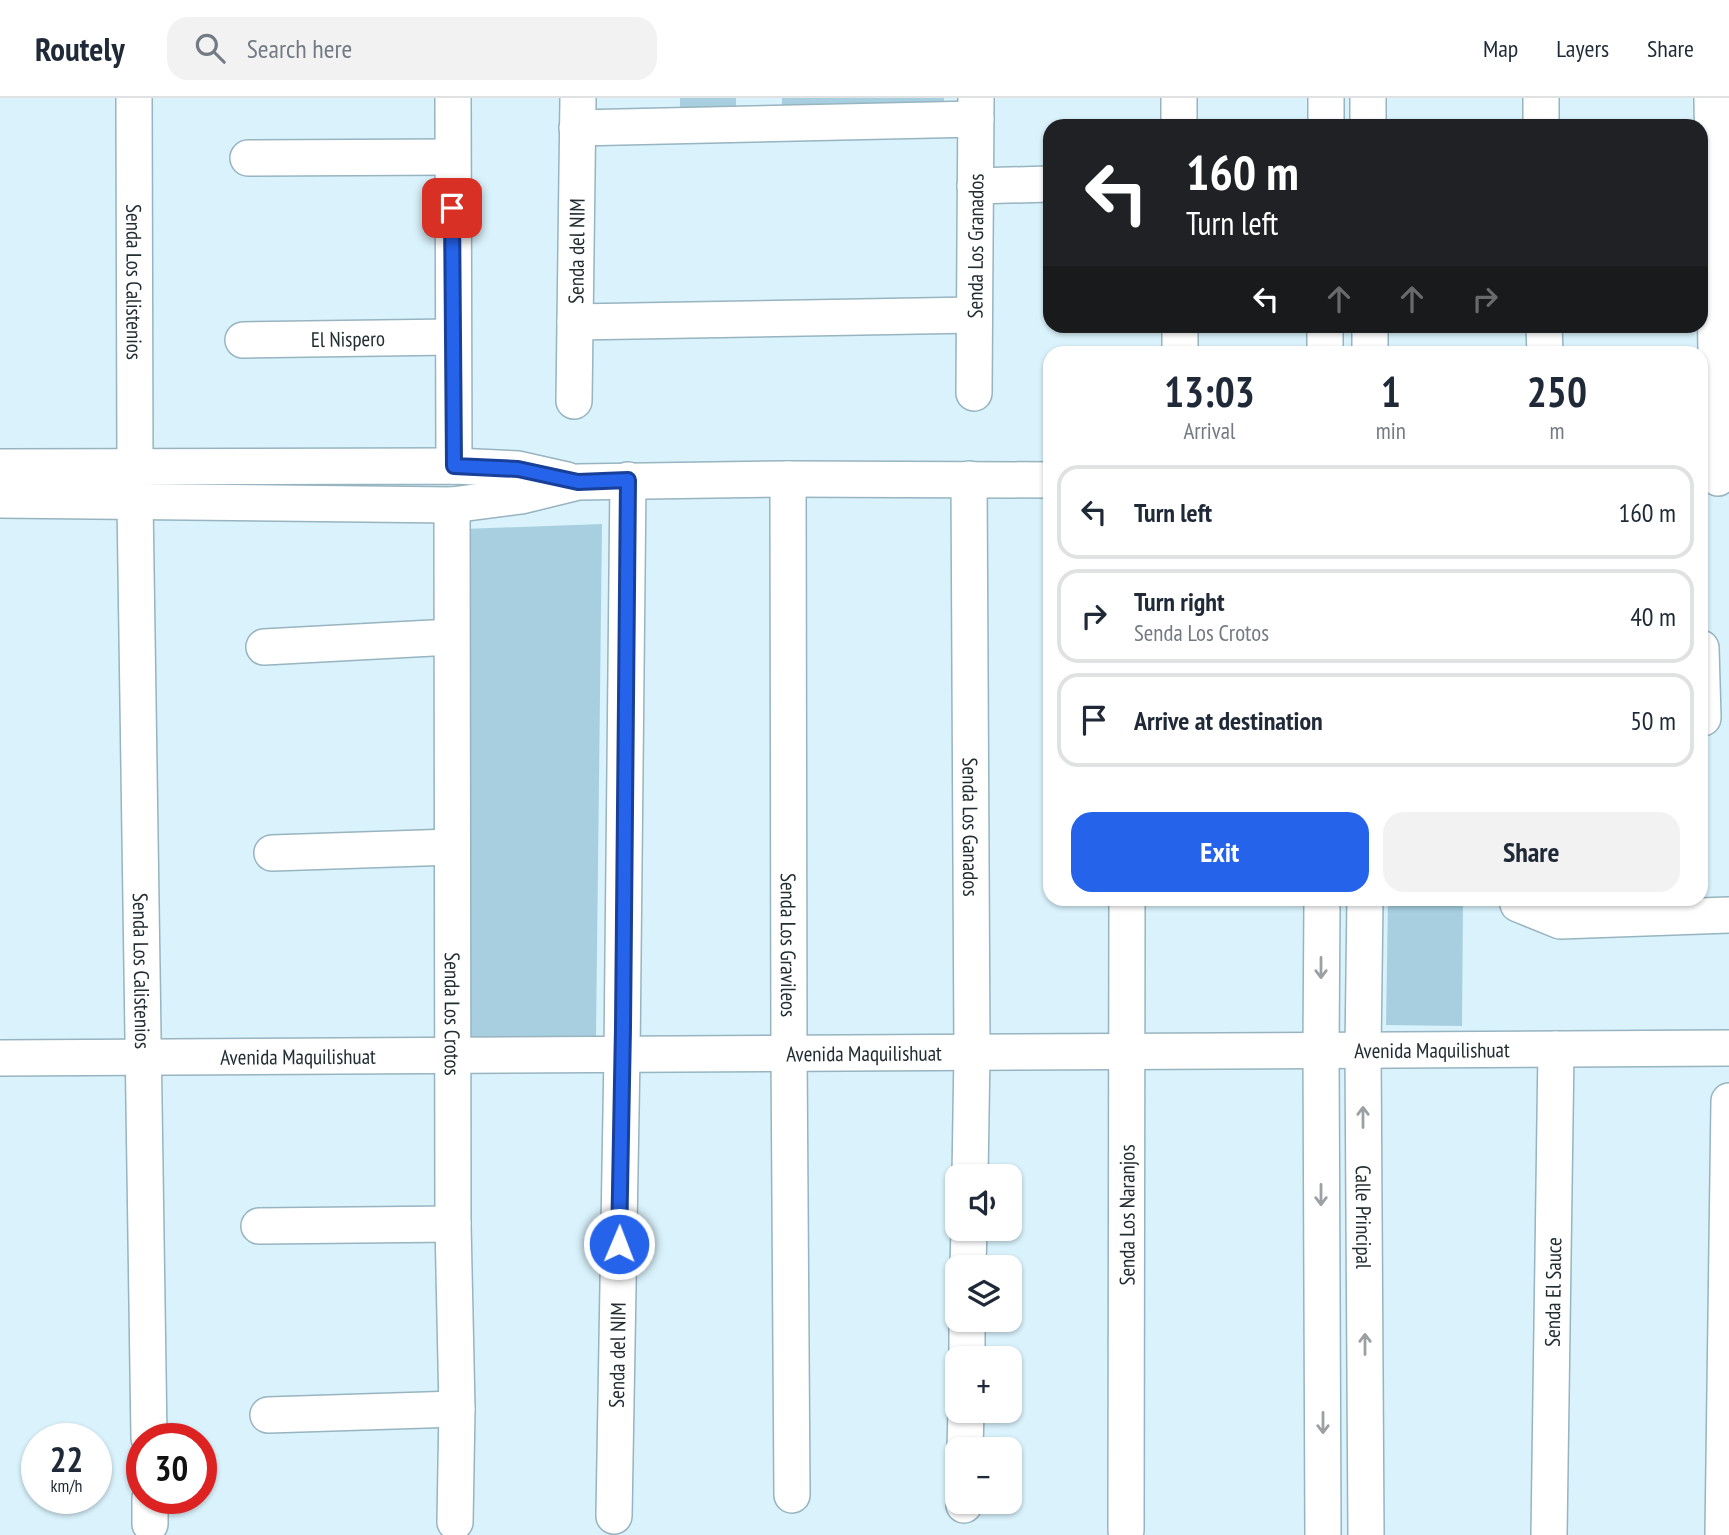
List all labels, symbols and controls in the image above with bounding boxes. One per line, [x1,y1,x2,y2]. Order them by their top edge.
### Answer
search box [167,17,657,80]
text: Routely [35,27,125,70]
icon: search [191,29,229,67]
text: Search here [247,32,352,65]
text: Map [1483,33,1518,64]
text: Layers [1556,33,1609,64]
text: Share [1647,33,1694,64]
text: 160 m [1186,140,1299,204]
icon: left [1071,147,1162,238]
street label: Senda Los Granados [961,174,989,318]
pin [422,178,482,238]
icon: arrive [433,189,471,227]
street label: Senda del NIM [562,198,590,304]
text: Turn left [1186,202,1278,244]
street label: Senda Los Calistenios [121,204,148,360]
icon: left [1247,280,1285,318]
icon: ahead [1320,280,1358,318]
icon: ahead [1393,280,1431,318]
icon: right [1466,280,1504,318]
street label: El Nispero [311,324,385,353]
text: 13:03 [1164,364,1255,419]
text: 1 [1381,364,1401,419]
text: 250 [1527,364,1587,419]
text: Arrival [1183,416,1235,445]
text: min [1376,416,1406,445]
text: m [1549,416,1564,445]
icon: left [1075,493,1113,531]
text: Turn left [1134,496,1212,529]
text: 160 m [1618,496,1676,529]
text: Turn right [1134,585,1225,618]
icon: right [1075,597,1113,635]
text: 40 m [1630,600,1676,633]
text: Senda Los Crotos [1134,618,1269,647]
icon: arrive [1075,701,1113,739]
text: Arrive at destination [1134,704,1323,737]
text: 50 m [1630,704,1676,737]
street label: Senda Los Ganados [957,757,985,897]
button: Exit [1071,812,1369,892]
button: Share [1383,812,1680,892]
street label: Senda Los Gravileos [775,873,802,1017]
street label: Senda Los Calistenios [127,893,157,1049]
street label: Senda Los Crotos [439,952,466,1076]
one-way arrow [1314,956,1328,979]
street label: Avenida Maquilishuat [1354,1036,1510,1064]
street label: Avenida Maquilishuat [786,1039,942,1067]
street label: Avenida Maquilishuat [220,1042,376,1070]
one-way arrow [1357,1106,1370,1129]
street label: Senda Los Naranjos [1113,1144,1140,1286]
map controls [945,1164,1022,1514]
button: sound [945,1164,1022,1241]
street label: Calle Principal [1350,1165,1378,1269]
one-way arrow [1314,1183,1328,1206]
position arrow [582,1207,656,1281]
street label: Senda El Sauce [1538,1237,1567,1347]
button: layers [945,1255,1022,1332]
street label: Senda del NIM [602,1302,631,1408]
one-way arrow [1358,1333,1372,1356]
button: + [945,1346,1022,1423]
one-way arrow [1316,1411,1330,1434]
speed limit sign: 30 [126,1423,217,1514]
text: 22 [50,1436,83,1482]
button: − [945,1437,1022,1514]
text: km/h [51,1474,82,1497]

